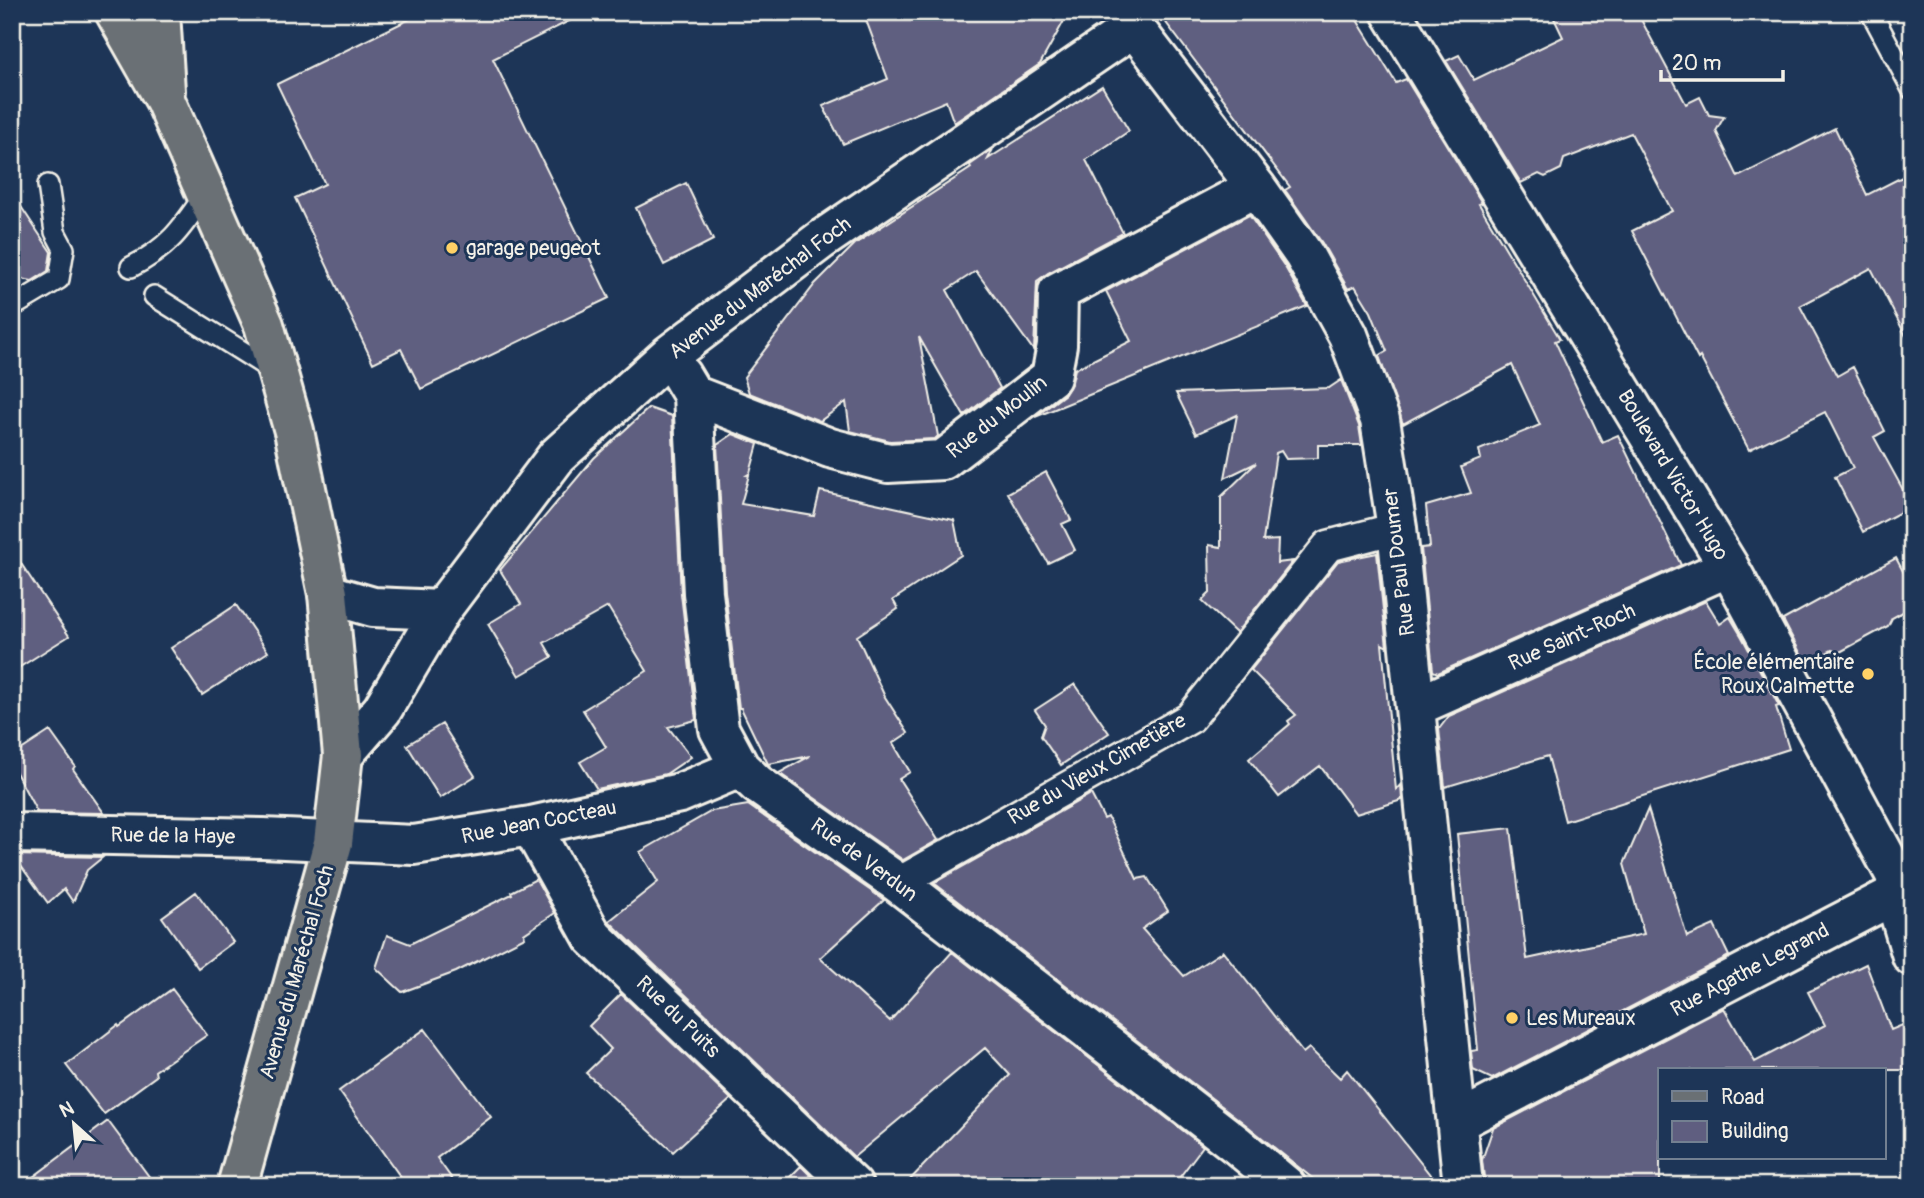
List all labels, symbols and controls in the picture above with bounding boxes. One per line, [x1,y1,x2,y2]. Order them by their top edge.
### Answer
scale bar [1661,38,1784,82]
text: 20 m [1672,50,1721,77]
street label: Avenue du Maréchal Foch [664,211,856,365]
place label: garage peugeot [466,235,601,262]
marker: garage peugeot [444,240,460,256]
street label: Rue du Moulin [941,369,1053,465]
street label: Boulevard Victor Hugo [1611,385,1735,565]
street label: Rue Paul Doumer [1376,486,1421,637]
street label: Rue Saint-Roch [1504,597,1640,677]
place label: École élémentaire Roux Calmette [1693,649,1855,700]
marker: École élémentaire Roux Calmette [1860,666,1876,682]
street label: Rue du Vieux Cimetière [1003,707,1191,831]
street label: Rue Jean Cocteau [459,794,619,850]
street label: Rue de Verdun [805,812,923,908]
street label: Rue de la Haye [110,821,236,851]
street label: Avenue du Maréchal Foch [254,862,340,1082]
street label: Rue Agathe Legrand [1666,917,1834,1023]
street label: Rue du Puits [630,970,726,1064]
place label: Les Mureaux [1526,1005,1636,1032]
marker: Les Mureaux [1504,1010,1520,1026]
legend [1658,1068,1885,1160]
text: Road [1721,1084,1765,1111]
north arrow [38,1090,108,1160]
text: N [56,1096,78,1123]
text: Building [1721,1118,1788,1145]

